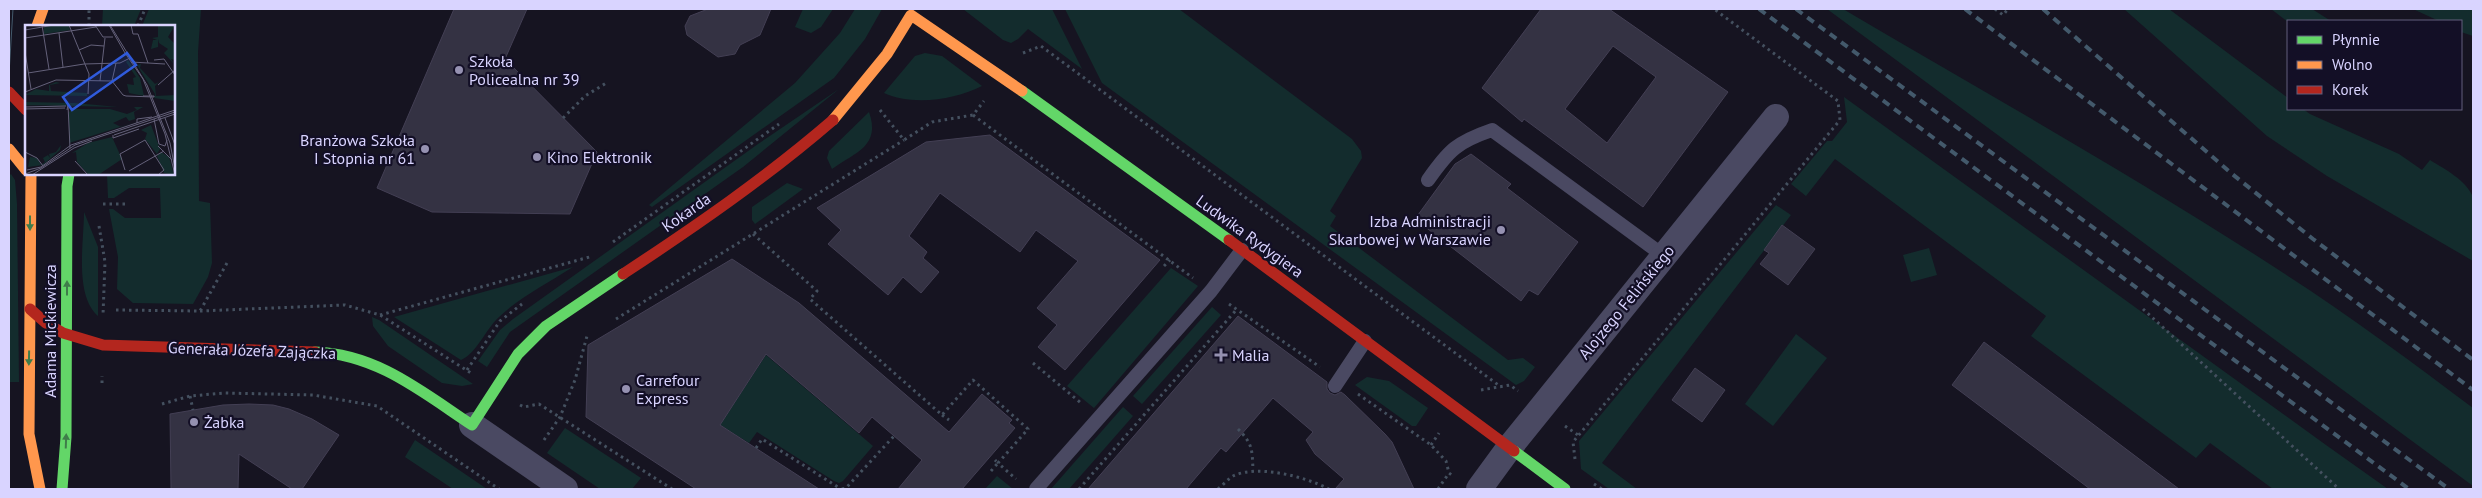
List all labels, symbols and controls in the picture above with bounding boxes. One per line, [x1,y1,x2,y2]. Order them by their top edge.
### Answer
legend [2287,20,2462,110]
inset map [25,25,175,175]
text: Płynnie [2332,30,2380,49]
place label: Szkoła Policealna nr 39 [469,51,579,89]
text: Wolno [2332,55,2372,74]
marker: Szkoła Policealna nr 39 [453,64,465,76]
text: Korek [2332,80,2369,99]
place label: Branżowa Szkoła I Stopnia nr 61 [300,130,415,168]
marker: Branżowa Szkoła I Stopnia nr 61 [419,143,431,155]
place label: Kino Elektronik [547,147,652,167]
marker: Kino Elektronik [531,151,543,163]
street label: Kokarda [658,188,714,236]
street label: Ludwika Rydygiera [1192,190,1308,282]
place label: Izba Administracji Skarbowej w Warszawie [1329,211,1491,249]
one-way arrow [26,216,34,232]
marker: Izba Administracji Skarbowej w Warszawie [1495,224,1507,236]
street label: Alojzego Felińskiego [1574,241,1678,363]
street label: Adama Mickiewicza [40,264,60,398]
one-way arrow [63,280,71,296]
street label: Generała Józefa Zajączka [168,337,336,363]
place label: Malia [1232,345,1270,365]
marker: Malia [1214,348,1228,362]
one-way arrow [25,350,33,366]
place label: Carrefour Express [636,370,700,408]
marker: Carrefour Express [620,383,632,395]
place label: Żabka [204,412,245,432]
marker: Żabka [188,416,200,428]
one-way arrow [62,433,70,449]

